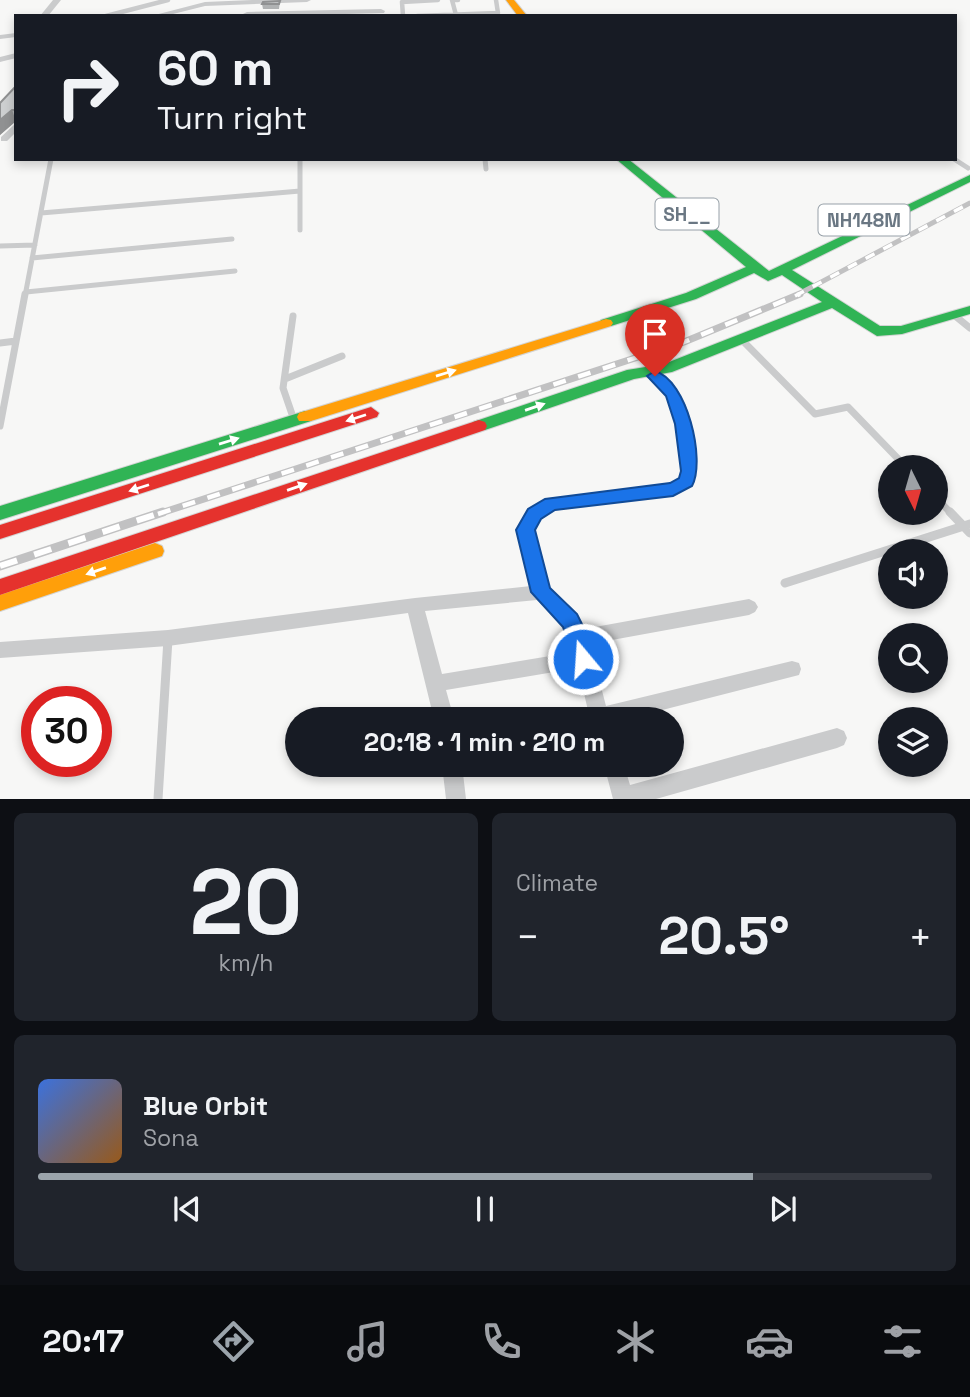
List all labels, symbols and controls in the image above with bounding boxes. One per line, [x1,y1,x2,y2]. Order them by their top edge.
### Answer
text: 60 m [157,37,273,99]
icon: right [42,42,133,133]
text: Turn right [157,98,307,138]
road number: SH__ [656,198,718,230]
road number: NH148M [818,204,910,235]
pin [625,304,685,376]
icon: arrive [636,315,674,353]
one-way arrow [435,367,456,378]
one-way arrow [525,401,546,411]
one-way arrow [345,413,366,424]
one-way arrow [218,436,239,446]
north arrow [878,455,948,525]
map controls [878,455,948,777]
one-way arrow [286,481,307,492]
one-way arrow [128,483,149,493]
button: sound [878,539,948,609]
one-way arrow [85,566,106,577]
position arrow [546,622,620,696]
button: search [878,623,948,693]
speed limit sign: 30 [21,686,112,777]
button: layers [878,707,948,777]
text: 20:18 · 1 min · 210 m [364,725,605,759]
text: 20 [189,844,303,961]
text: Climate [516,868,598,898]
text: 20.5° [658,903,790,969]
text: − [516,913,540,961]
text: + [908,913,932,961]
text: km/h [219,948,273,978]
text: Blue Orbit [143,1089,268,1123]
text: Sona [143,1123,199,1153]
icon: previous [168,1190,206,1228]
icon: pause [466,1190,504,1228]
icon: next [764,1190,802,1228]
icon: directions [209,1317,258,1366]
icon: music [343,1317,392,1366]
icon: phone [477,1317,526,1366]
icon: climate [611,1317,660,1366]
icon: car [745,1317,794,1366]
icon: filters [878,1317,927,1366]
text: 20:17 [42,1321,124,1361]

